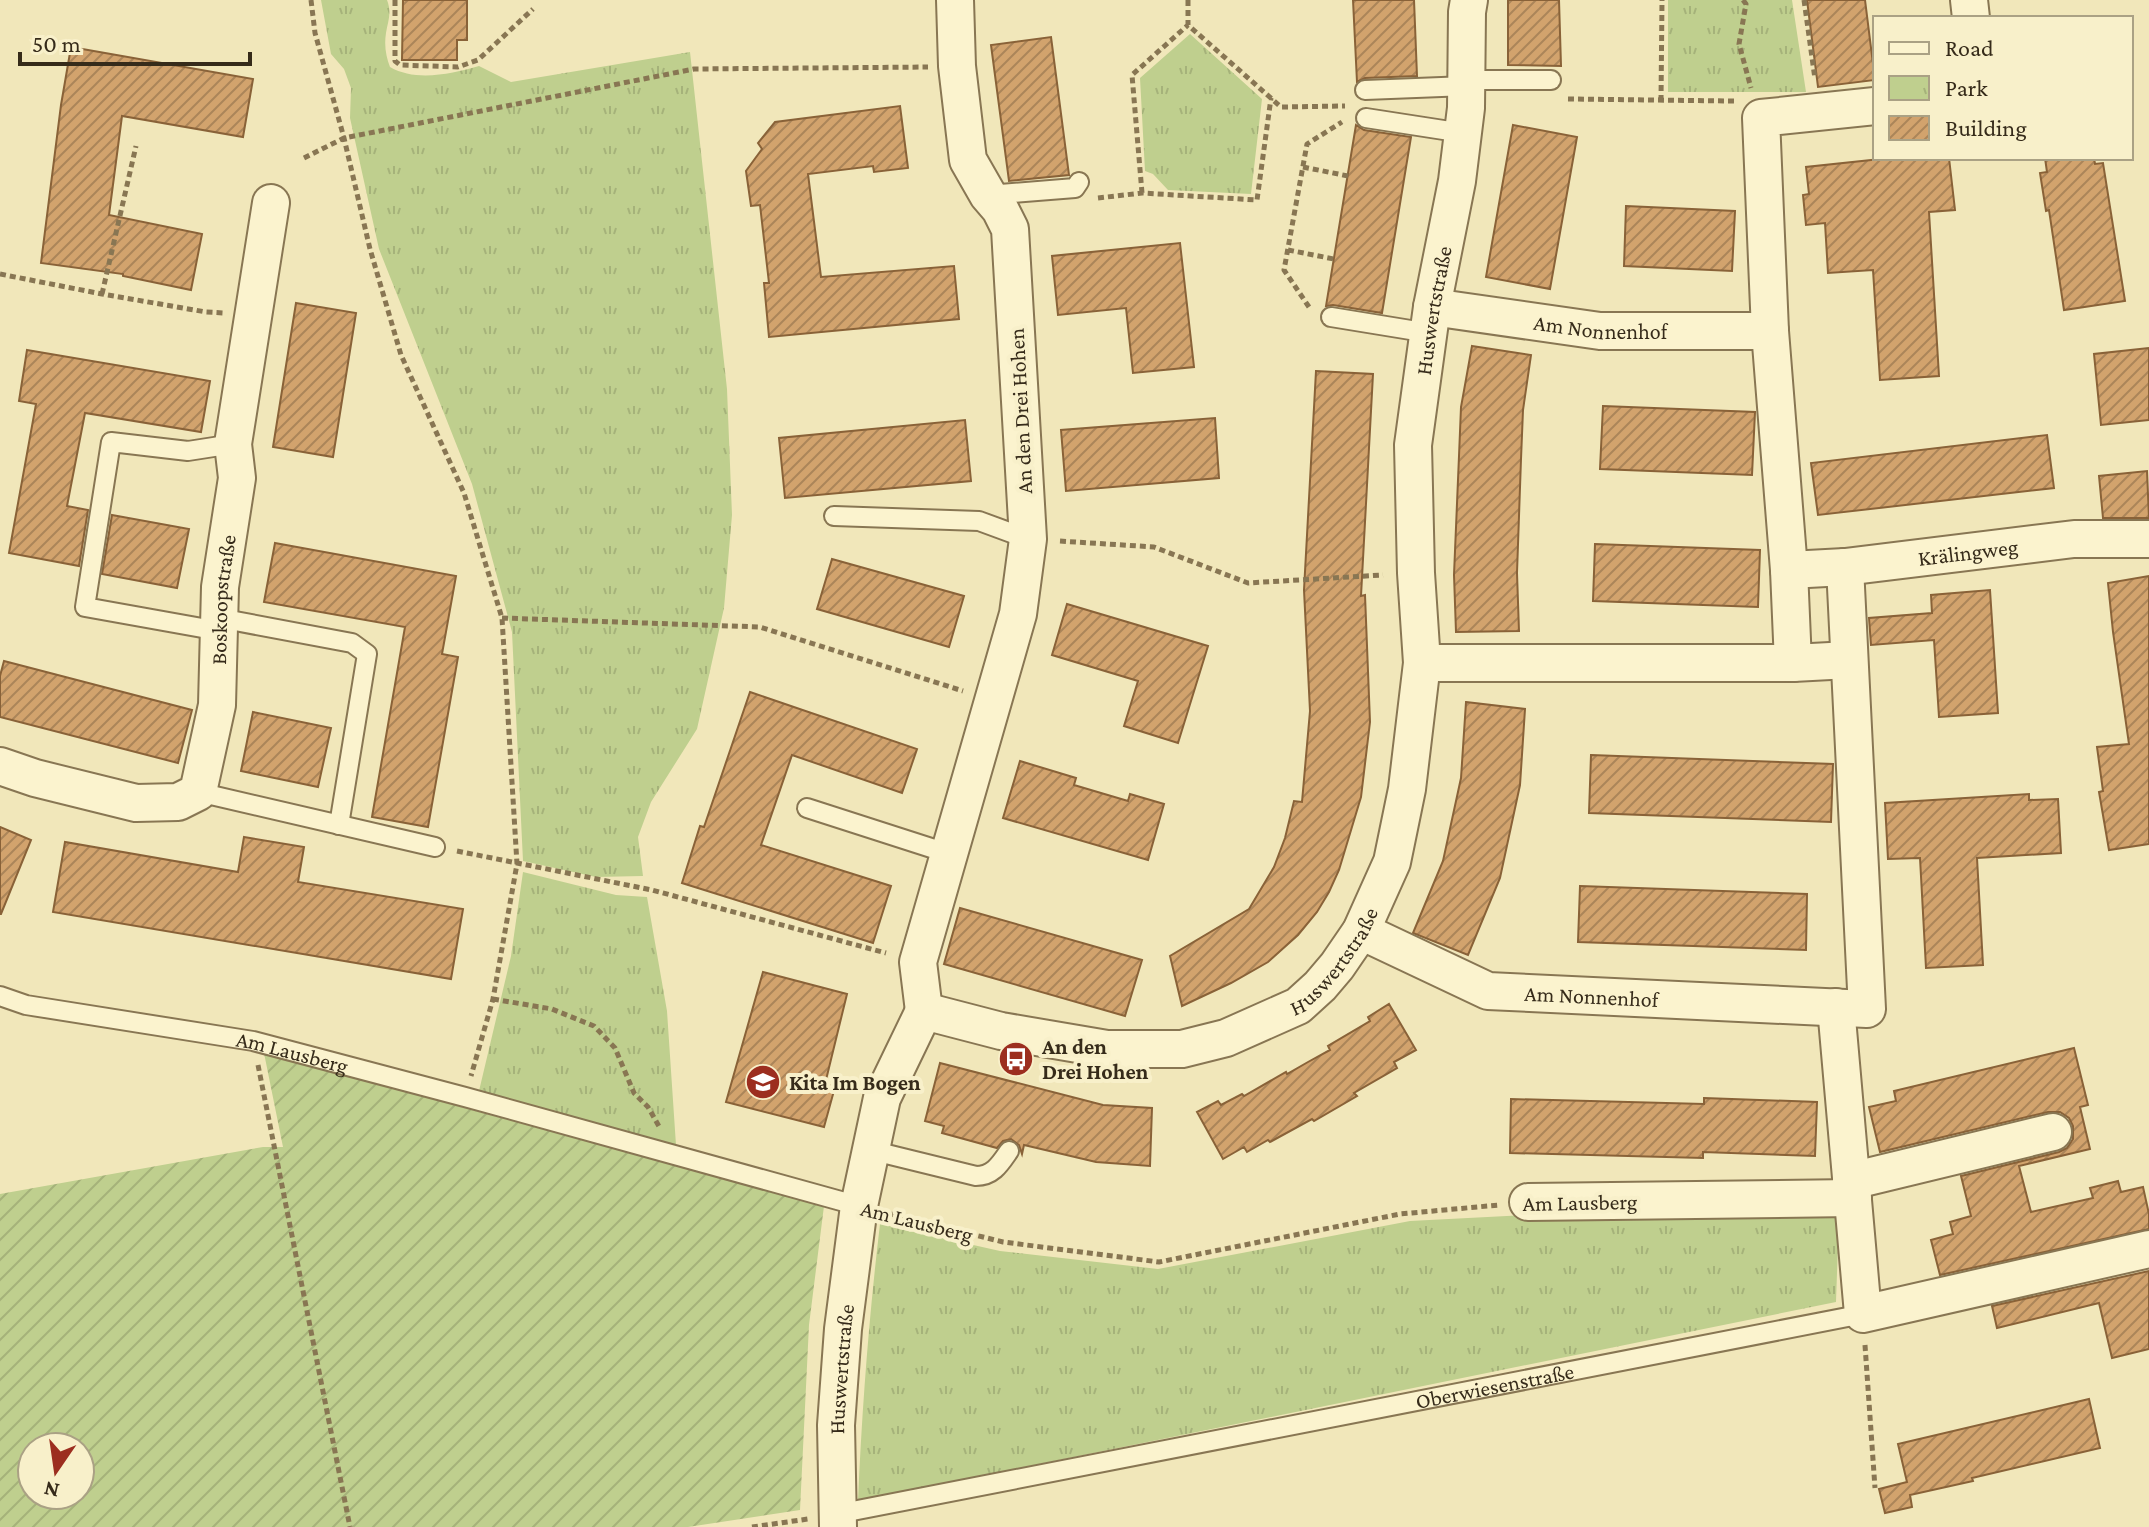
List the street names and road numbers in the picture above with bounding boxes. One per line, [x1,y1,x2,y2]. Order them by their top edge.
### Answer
street label: Huswertstraße [1411,244,1457,377]
street label: Am Nonnenhof [1532,310,1669,345]
street label: An den Drei Hohen [1004,327,1037,494]
street label: Boskoopstraße [206,533,241,665]
street label: Krälingweg [1917,534,2020,571]
street label: Huswertstraße [1286,904,1383,1021]
street label: Am Nonnenhof [1524,981,1660,1012]
street label: Am Lausberg [234,1027,351,1079]
street label: Am Lausberg [1522,1189,1638,1216]
street label: Am Lausberg [858,1195,976,1248]
street label: Huswertstraße [824,1303,859,1435]
street label: Oberwiesenstraße [1413,1359,1576,1414]

